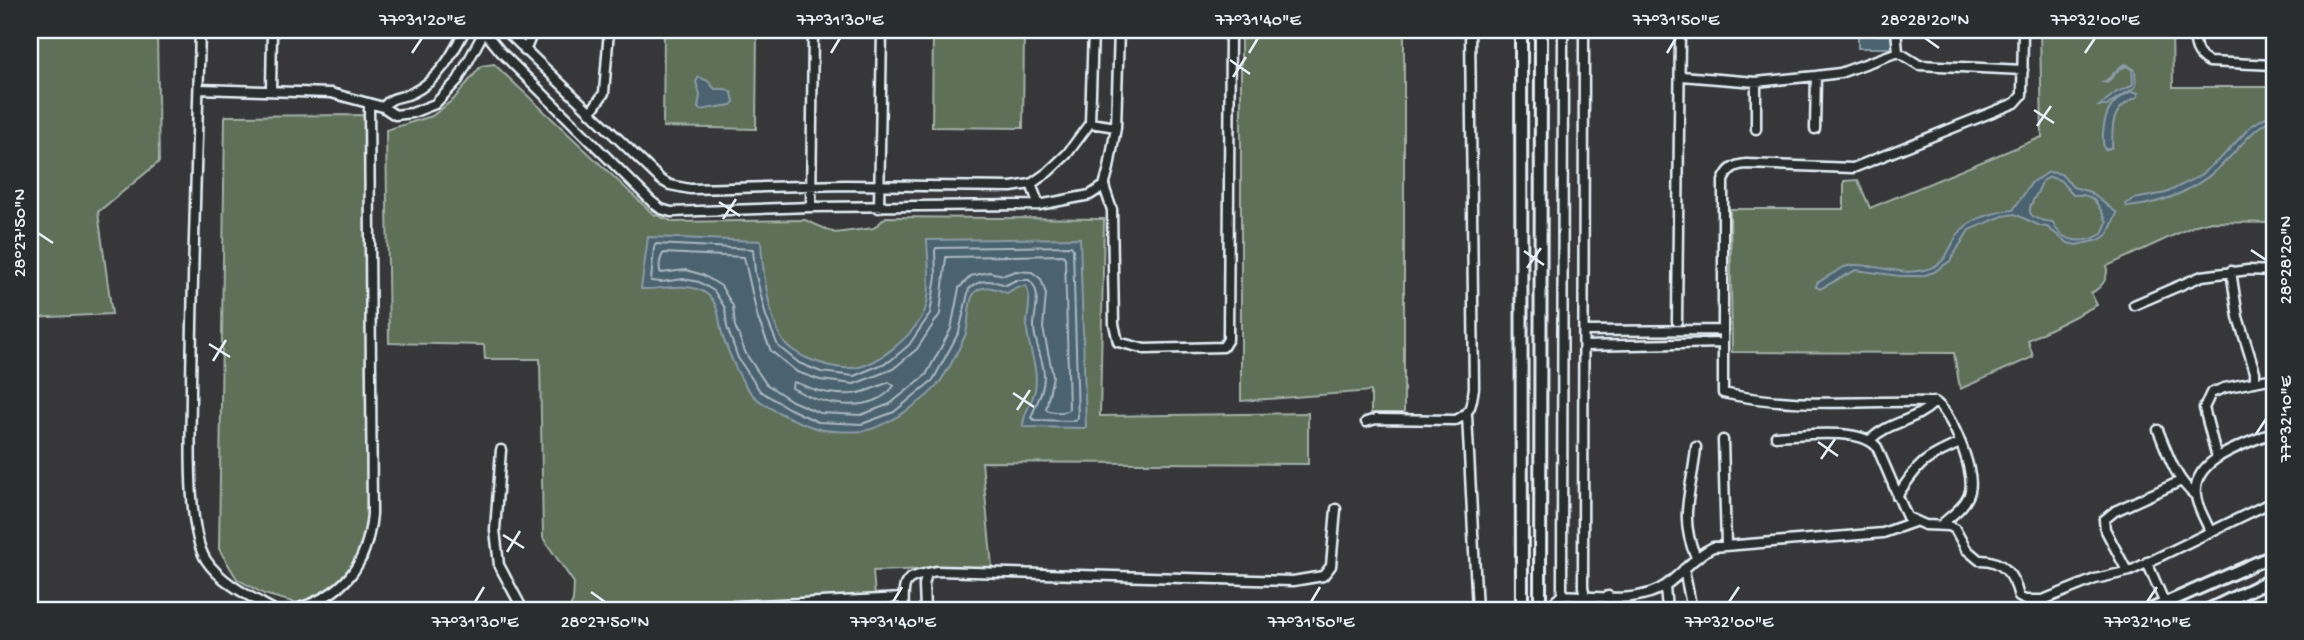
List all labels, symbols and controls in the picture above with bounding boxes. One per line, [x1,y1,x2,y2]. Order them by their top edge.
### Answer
text: 77°31'20"E [378,11,466,32]
text: 77°31'30"E [796,11,884,32]
text: 77°31'40"E [1214,11,1301,32]
text: 77°31'50"E [1632,11,1720,32]
text: 28°28'20"N [1881,11,1969,32]
text: 77°32'00"E [2050,11,2140,32]
text: 28°27'50"N [11,189,32,277]
text: 28°28'20"N [2277,216,2298,304]
text: 77°32'10"E [2277,375,2298,463]
text: 77°31'30"E [431,613,519,634]
text: 28°27'50"N [561,613,649,634]
text: 77°31'40"E [849,613,936,634]
text: 77°31'50"E [1267,613,1355,634]
text: 77°32'00"E [1684,613,1774,634]
text: 77°32'10"E [2103,613,2191,634]

